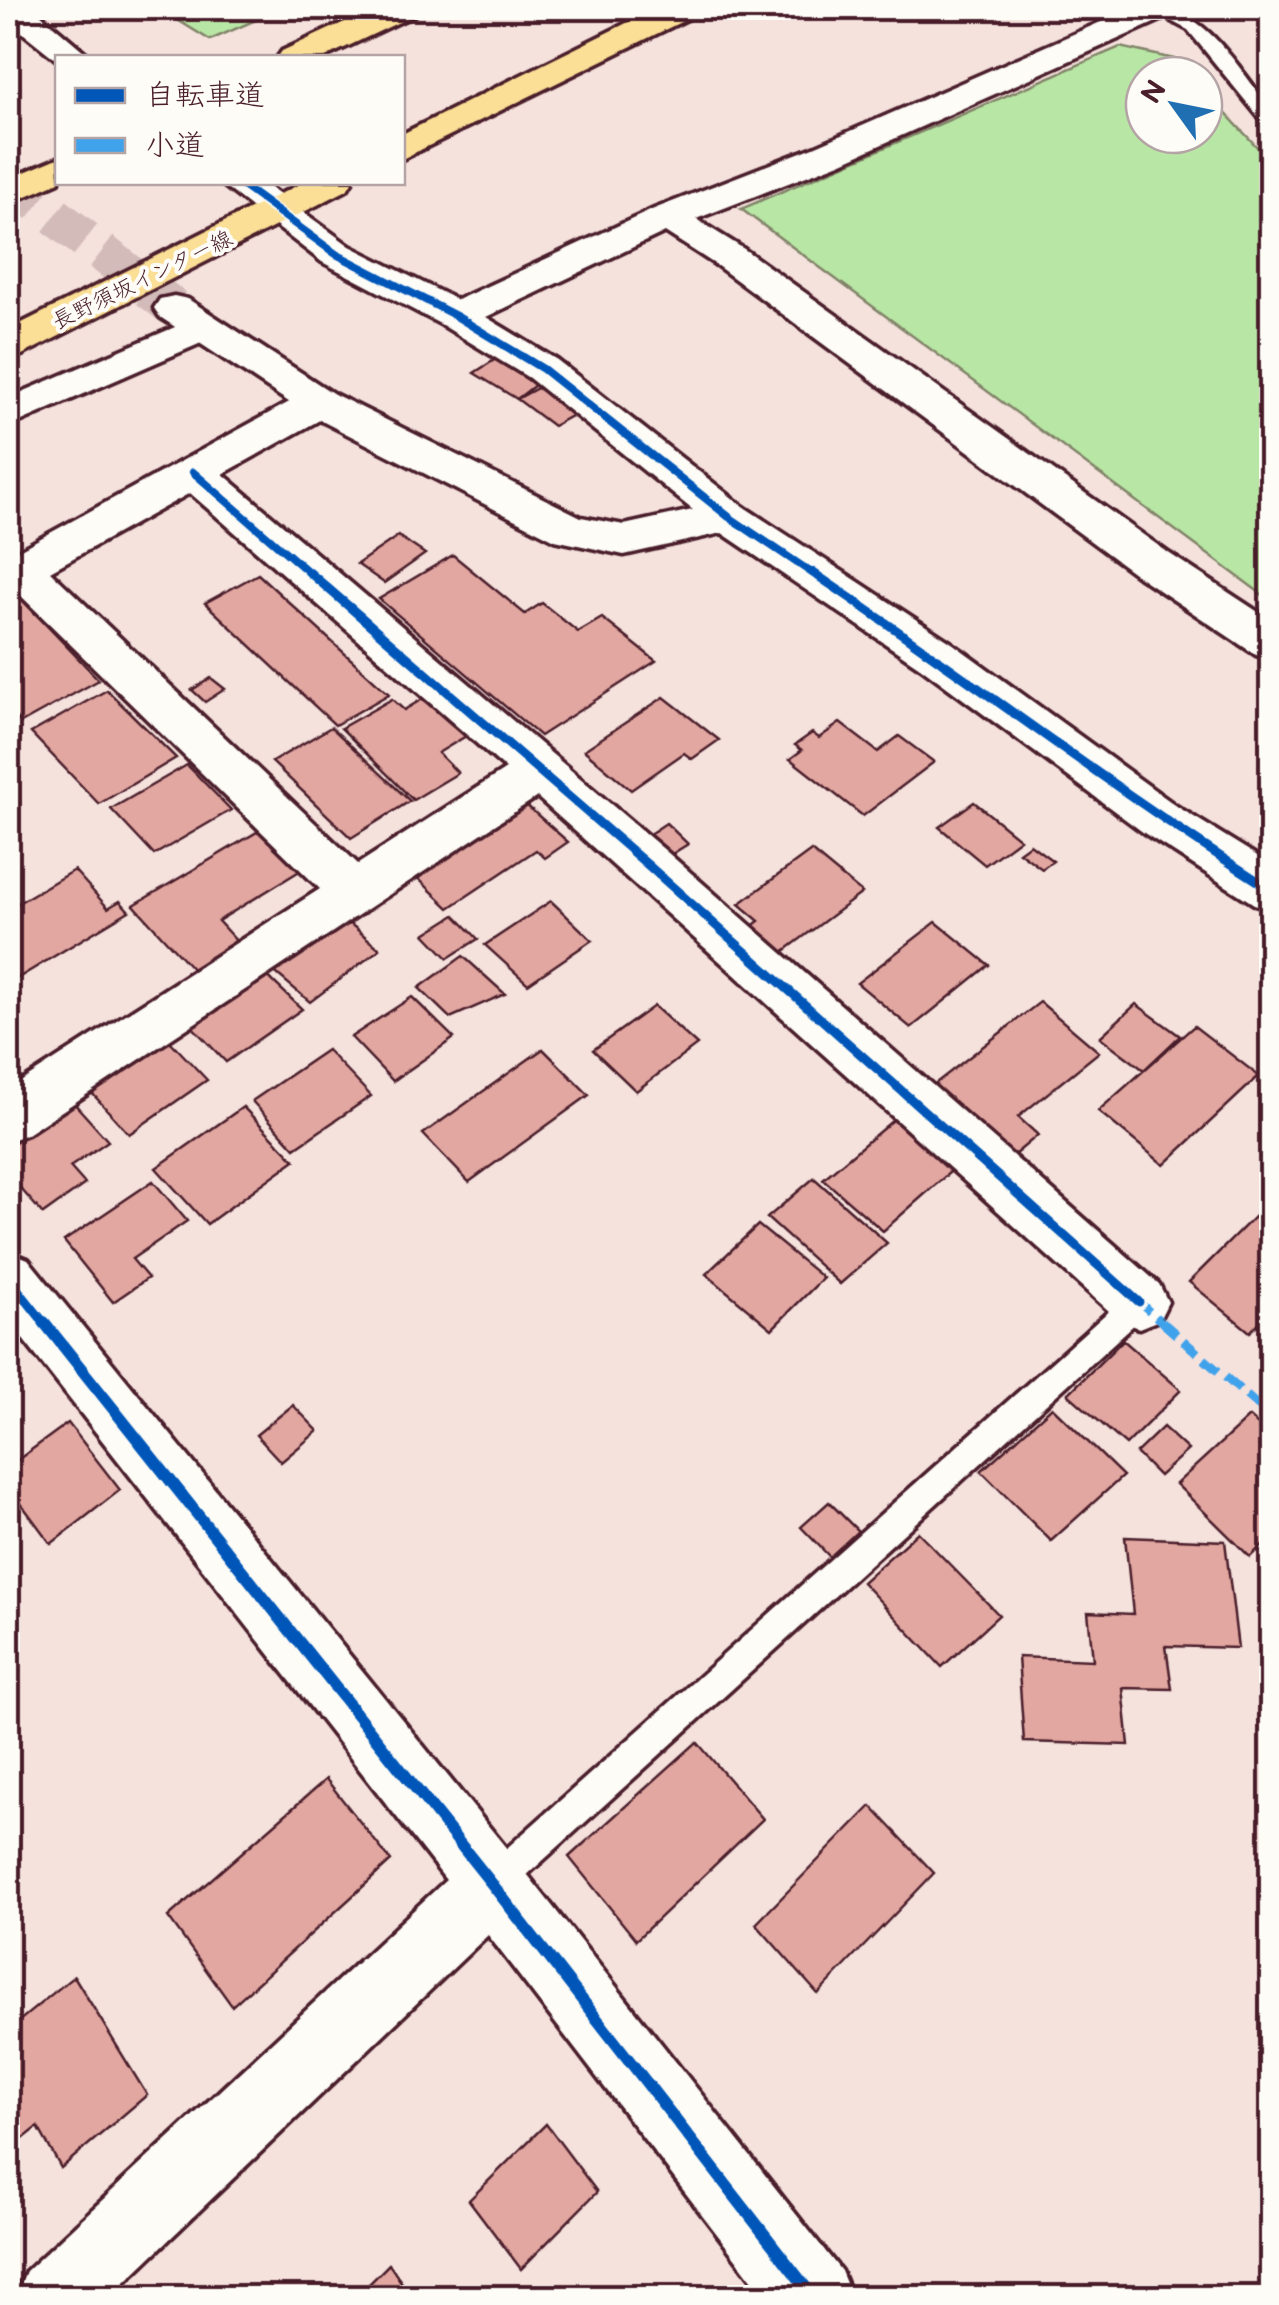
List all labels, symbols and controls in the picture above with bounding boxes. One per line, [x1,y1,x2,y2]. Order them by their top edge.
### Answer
legend [55,55,405,185]
north arrow [1124,55,1224,155]
text: N [1135,74,1174,110]
text: 自転車道 [145,78,265,114]
text: 小道 [145,128,205,164]
street label: 長野須坂インター線 [48,225,237,336]

